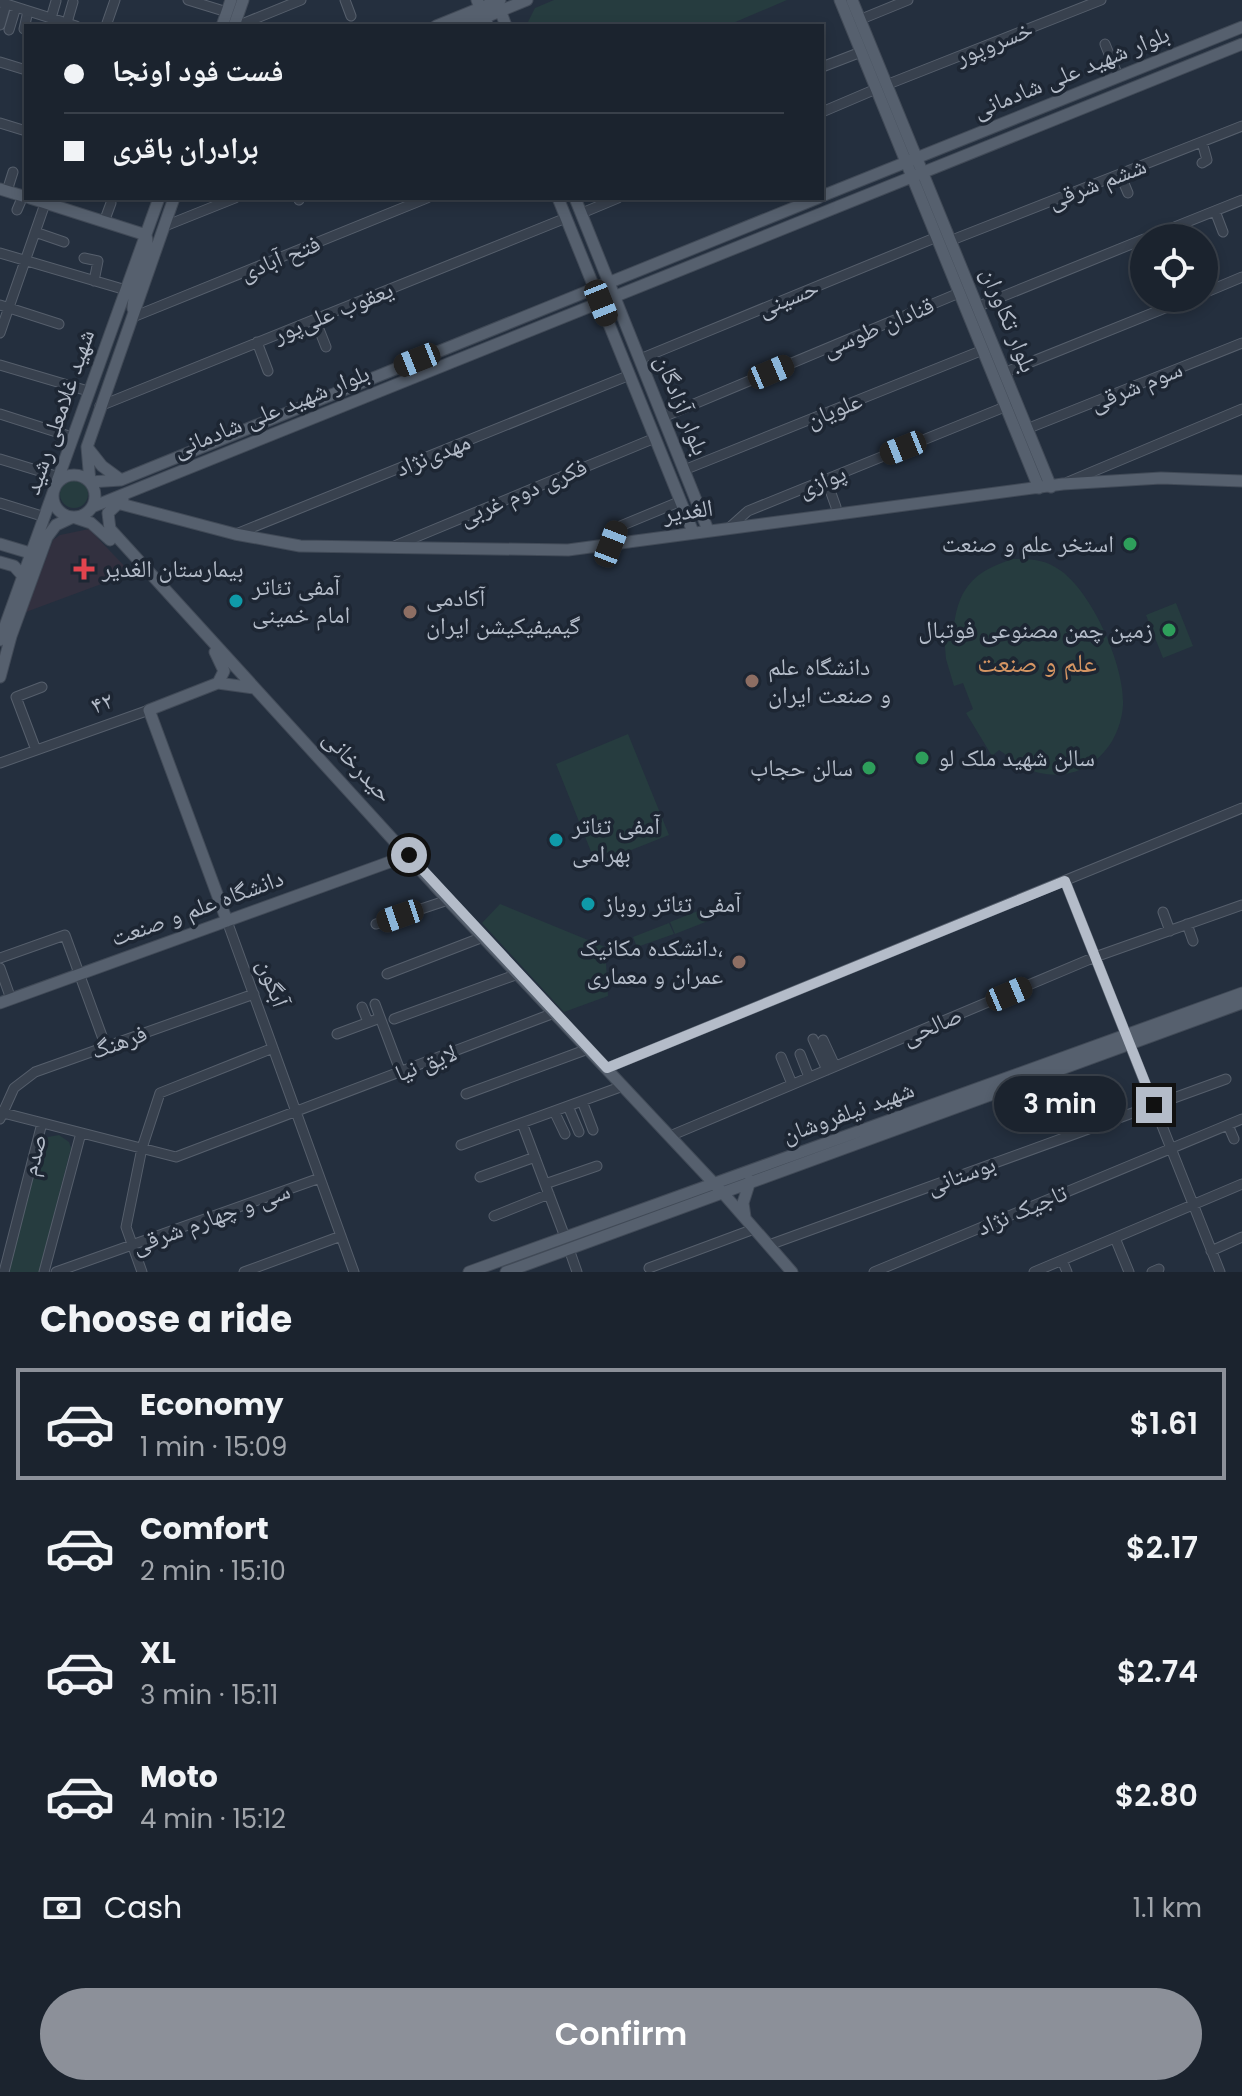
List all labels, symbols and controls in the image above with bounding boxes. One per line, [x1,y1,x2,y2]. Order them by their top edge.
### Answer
street label: خسروپور [949,12,1037,73]
street label: بلوار شهید علی شادمانی [968,17,1174,126]
text: فست فود اونجا [112,49,283,92]
text: برادران باقری [112,126,259,169]
street label: ششم شرقی [1043,149,1151,216]
map controls [1130,224,1218,312]
button: locate [1130,224,1218,312]
street label: فتح آبادی [235,226,325,289]
street label: بلوار تکاوران [973,262,1045,377]
street label: حسینی [752,270,823,325]
street label: یعقوب علی‌پور [267,272,398,351]
car [581,276,621,330]
street label: قنادان طوسی [817,288,939,365]
street label: شهید غلامعلی رشید [15,325,102,499]
car [390,340,444,380]
street label: بلوار آزادگان [647,350,718,460]
car [744,352,798,392]
street label: سوم شرقی [1085,352,1187,419]
street label: بلوار شهید علی شادمانی [168,356,374,465]
street label: علویان [801,383,867,436]
street label: مهدی‌نژاد [390,425,475,484]
car [876,428,930,468]
street label: فکری دوم غربی [454,450,592,533]
street label: پوازی [793,456,851,505]
street label: الغدیر [660,491,715,530]
car [591,517,631,571]
place label: استخر علم و صنعت [942,527,1114,560]
marker: استخر علم و صنعت [1121,535,1139,553]
place label: بیمارستان الغدیر [101,552,244,585]
marker: بیمارستان الغدیر [73,558,95,580]
place label: آمفی تئاتر امام خمینی [251,570,350,631]
place label: آکادمی گیمیفیکیشن ایران [426,581,581,642]
marker: آمفی تئاتر امام خمینی [227,592,245,610]
marker: آکادمی گیمیفیکیشن ایران [401,603,419,621]
place label: زمین چمن مصنوعی فوتبال [918,613,1153,646]
marker: زمین چمن مصنوعی فوتبال [1160,621,1178,639]
district label: علم و صنعت [977,645,1097,681]
place label: دانشگاه علم و صنعت ایران [768,650,891,711]
marker: دانشگاه علم و صنعت ایران [743,672,761,690]
street label: ۴۲ [86,683,118,722]
street label: حیدرخانی [316,722,401,809]
place label: سالن شهید ملک لو [938,741,1095,774]
marker: سالن شهید ملک لو [913,749,931,767]
place label: سالن حجاب [750,751,853,784]
marker: سالن حجاب [860,759,878,777]
place label: آمفی تئاتر بهرامی [571,809,661,870]
marker: آمفی تئاتر بهرامی [547,831,565,849]
route start [391,837,427,873]
street label: دانشگاه علم و صنعت [106,861,288,954]
place label: آمفی تئاتر روباز [603,887,742,920]
marker: آمفی تئاتر روباز [579,895,597,913]
car [373,897,427,935]
place label: دانشکده مکانیک، عمران و معماری [579,931,723,992]
marker: دانشکده مکانیک، عمران و معماری [730,953,748,971]
street label: آبگون [250,954,298,1012]
car [982,974,1036,1014]
street label: صالحی [897,998,967,1053]
street label: فرهنگ [86,1016,152,1067]
street label: لایق نیا [390,1036,462,1089]
street label: شهید نیلفروشان [777,1072,919,1151]
callout: 3 min [994,1077,1126,1133]
text: 3 min [1023,1086,1097,1122]
route end [1136,1087,1172,1123]
street label: صدم [12,1131,55,1179]
street label: بوستانی [922,1147,1000,1202]
street label: سی و چهارم شرقی [127,1174,295,1261]
street label: تاجیک نژاد [972,1176,1072,1243]
text: Choose a ride [40,1294,292,1345]
text: Economy [140,1383,284,1426]
icon: car [44,1388,116,1460]
text: $1.61 [1130,1402,1198,1445]
text: 1 min · 15:09 [140,1429,287,1465]
text: Comfort [140,1507,269,1550]
icon: car [44,1512,116,1584]
text: $2.17 [1126,1526,1198,1569]
text: 2 min · 15:10 [140,1553,286,1589]
text: XL [140,1631,176,1674]
icon: car [44,1636,116,1708]
text: $2.74 [1117,1650,1198,1693]
text: 3 min · 15:11 [140,1677,278,1713]
text: Moto [140,1755,218,1798]
icon: car [44,1760,116,1832]
text: $2.80 [1115,1774,1198,1817]
text: 4 min · 15:12 [140,1801,286,1837]
icon: cash [40,1886,84,1930]
text: Cash [104,1886,182,1929]
text: 1.1 km [1133,1890,1202,1926]
button: Confirm [40,1988,1202,2080]

